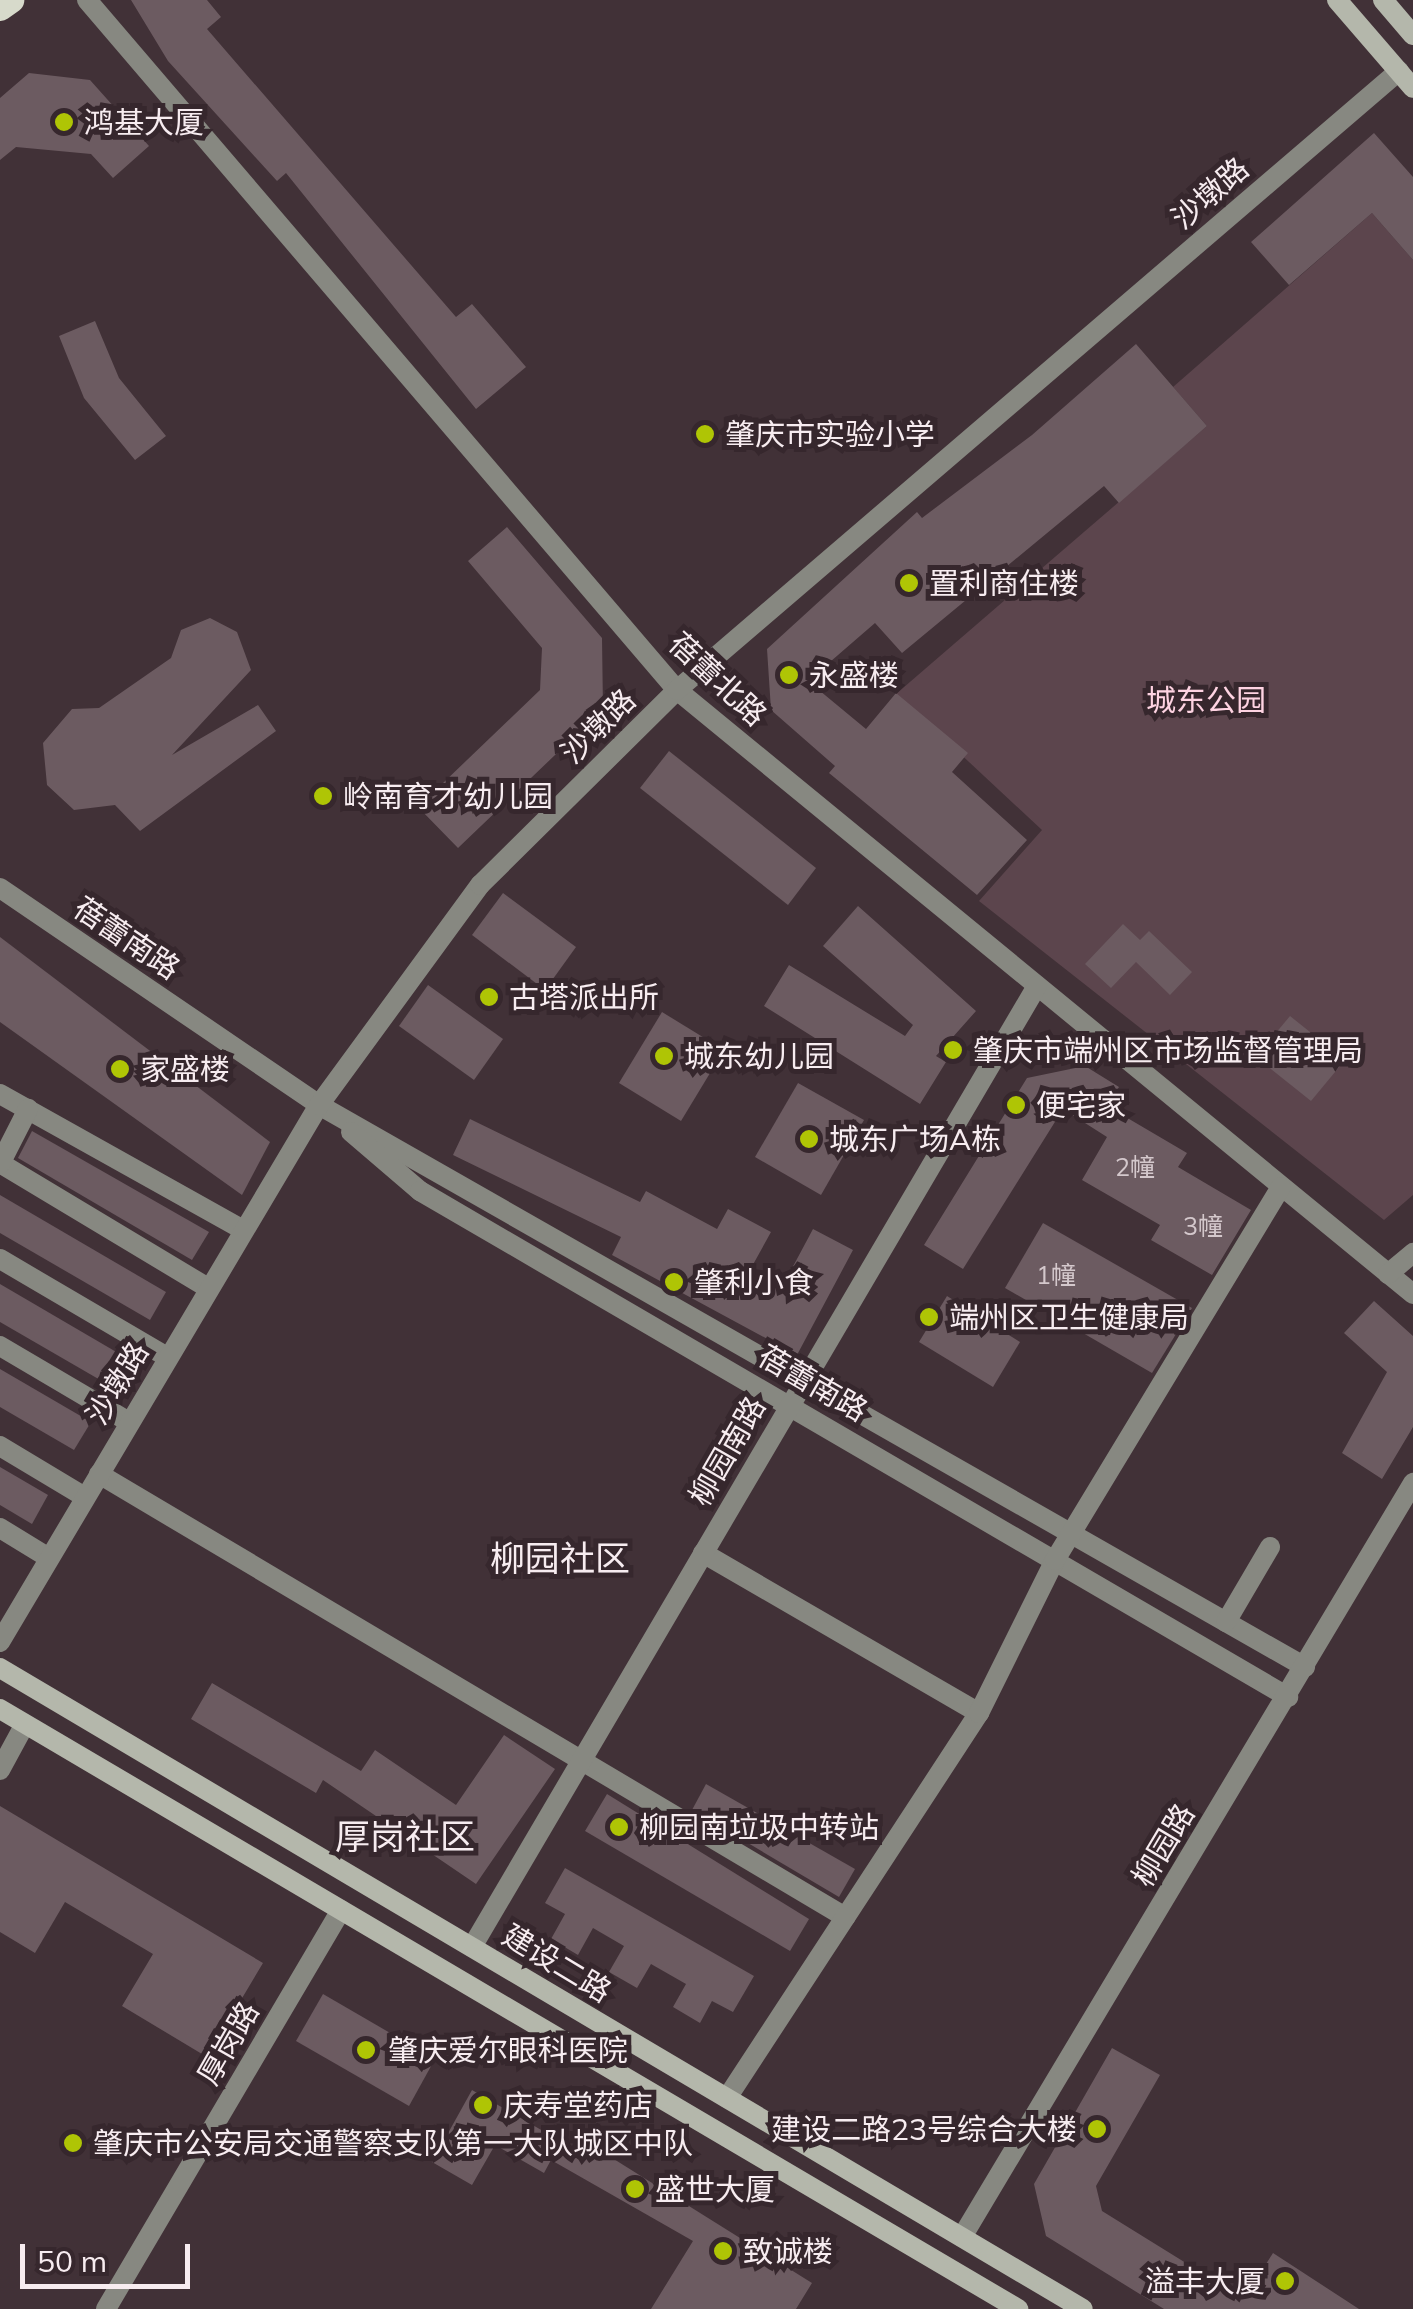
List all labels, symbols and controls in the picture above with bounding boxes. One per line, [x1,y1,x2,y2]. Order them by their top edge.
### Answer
place label: 鸿基大厦 [84,104,204,140]
marker: 鸿基大厦 [53,111,75,133]
street label: 沙墩路 [1164,150,1256,236]
place label: 肇庆市实验小学 [725,416,935,452]
marker: 肇庆市实验小学 [694,423,716,445]
place label: 置利商住楼 [929,565,1079,601]
marker: 置利商住楼 [898,572,920,594]
street label: 蓓蕾北路 [662,625,774,733]
place label: 永盛楼 [809,657,899,693]
marker: 永盛楼 [778,664,800,686]
street label: 沙墩路 [553,681,643,771]
park label: 城东公园 [1146,682,1266,718]
place label: 岭南育才幼儿园 [343,778,553,814]
marker: 岭南育才幼儿园 [312,785,334,807]
street label: 蓓蕾南路 [67,890,187,986]
place label: 古塔派出所 [509,979,659,1015]
marker: 古塔派出所 [478,986,500,1008]
place label: 肇庆市端州区市场监督管理局 [973,1032,1363,1068]
place label: 城东幼儿园 [684,1038,834,1074]
marker: 肇庆市端州区市场监督管理局 [942,1039,964,1061]
marker: 城东幼儿园 [653,1045,675,1067]
place label: 家盛楼 [140,1051,230,1087]
marker: 家盛楼 [109,1058,131,1080]
place label: 便宅家 [1036,1087,1126,1123]
marker: 便宅家 [1005,1094,1027,1116]
place label: 城东广场A栋 [829,1121,1001,1157]
marker: 城东广场A栋 [798,1128,820,1150]
house number: 2幢 [1115,1152,1155,1182]
house number: 3幢 [1183,1211,1223,1241]
house number: 1幢 [1036,1260,1076,1290]
place label: 肇利小食 [694,1264,814,1300]
marker: 肇利小食 [663,1271,685,1293]
place label: 端州区卫生健康局 [949,1299,1189,1335]
marker: 端州区卫生健康局 [918,1306,940,1328]
street label: 沙墩路 [78,1335,156,1431]
street label: 蓓蕾南路 [752,1337,874,1429]
street label: 柳园南路 [681,1390,773,1512]
district label: 柳园社区 [490,1537,630,1579]
street label: 柳园路 [1124,1797,1202,1893]
place label: 柳园南垃圾中转站 [639,1809,879,1845]
district label: 厚岗社区 [335,1815,475,1857]
marker: 柳园南垃圾中转站 [608,1816,630,1838]
street label: 建设二路 [496,1917,618,2009]
street label: 厚岗路 [190,1995,266,2091]
place label: 肇庆爱尔眼科医院 [388,2032,628,2068]
marker: 肇庆爱尔眼科医院 [353,2037,379,2063]
place label: 庆寿堂药店 [503,2087,653,2123]
marker: 庆寿堂药店 [472,2094,494,2116]
place label: 建设二路23号综合大楼 [771,2111,1077,2147]
marker: 建设二路23号综合大楼 [1086,2118,1108,2140]
place label: 肇庆市公安局交通警察支队第一大队城区中队 [93,2125,693,2161]
marker: 肇庆市公安局交通警察支队第一大队城区中队 [62,2132,84,2154]
place label: 盛世大厦 [655,2171,775,2207]
marker: 盛世大厦 [624,2178,646,2200]
scale bar [25,2224,195,2286]
place label: 致诚楼 [743,2233,833,2269]
marker: 致诚楼 [712,2240,734,2262]
text: 50 m [37,2242,107,2280]
place label: 溢丰大厦 [1145,2263,1265,2299]
marker: 溢丰大厦 [1274,2270,1296,2292]

